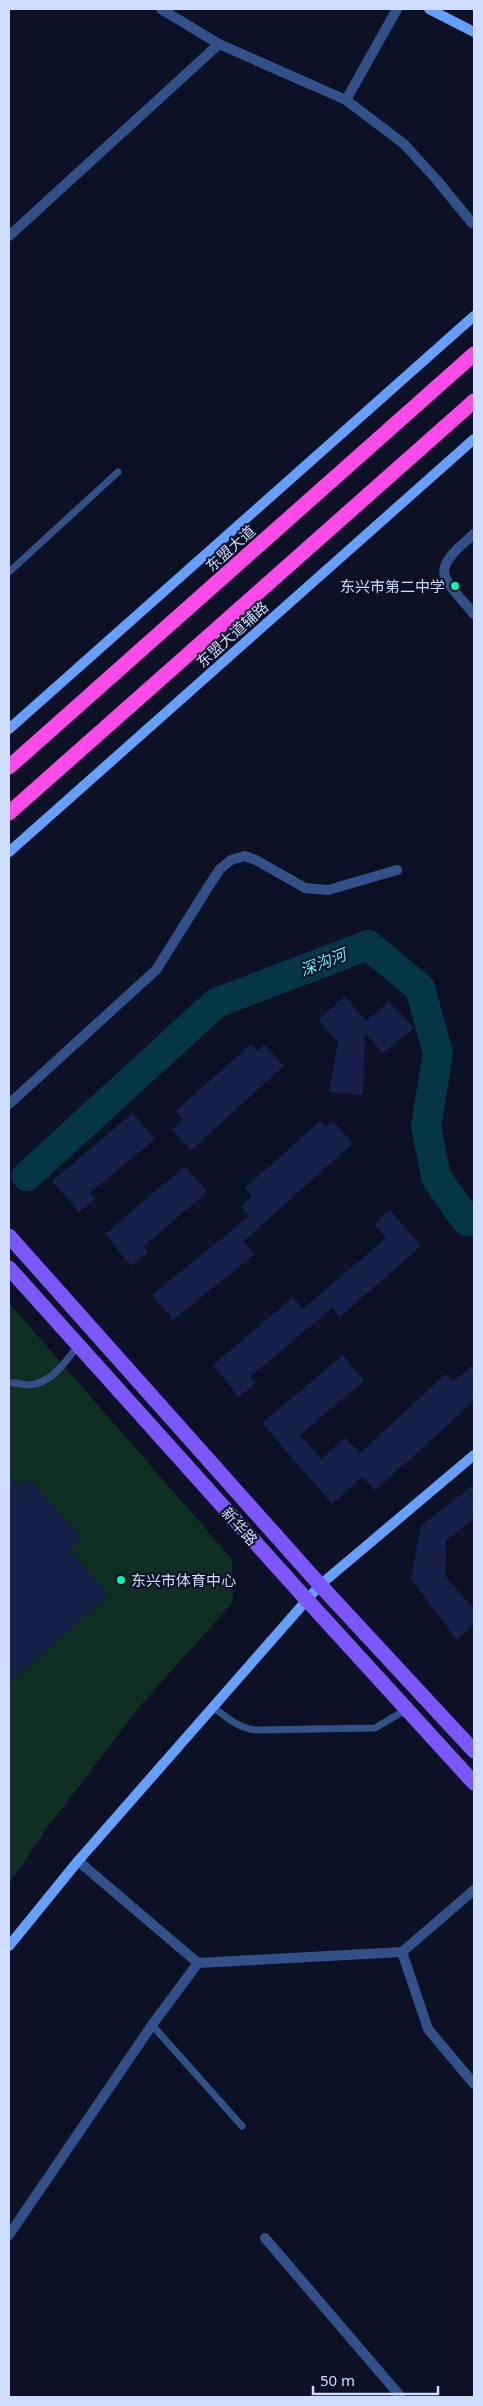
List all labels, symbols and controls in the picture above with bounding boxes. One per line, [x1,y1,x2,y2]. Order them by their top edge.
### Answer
street label: 东盟大道 [201,520,259,576]
place label: 东兴市第二中学 [340,576,445,596]
marker: 东兴市第二中学 [449,580,461,592]
street label: 东盟大道辅路 [192,596,272,672]
water label: 深沟河 [297,942,352,981]
street label: 新华路 [218,1503,262,1549]
place label: 东兴市体育中心 [131,1570,236,1590]
marker: 东兴市体育中心 [115,1574,127,1586]
scale bar [313,2364,438,2396]
text: 50 m [320,2370,355,2390]

